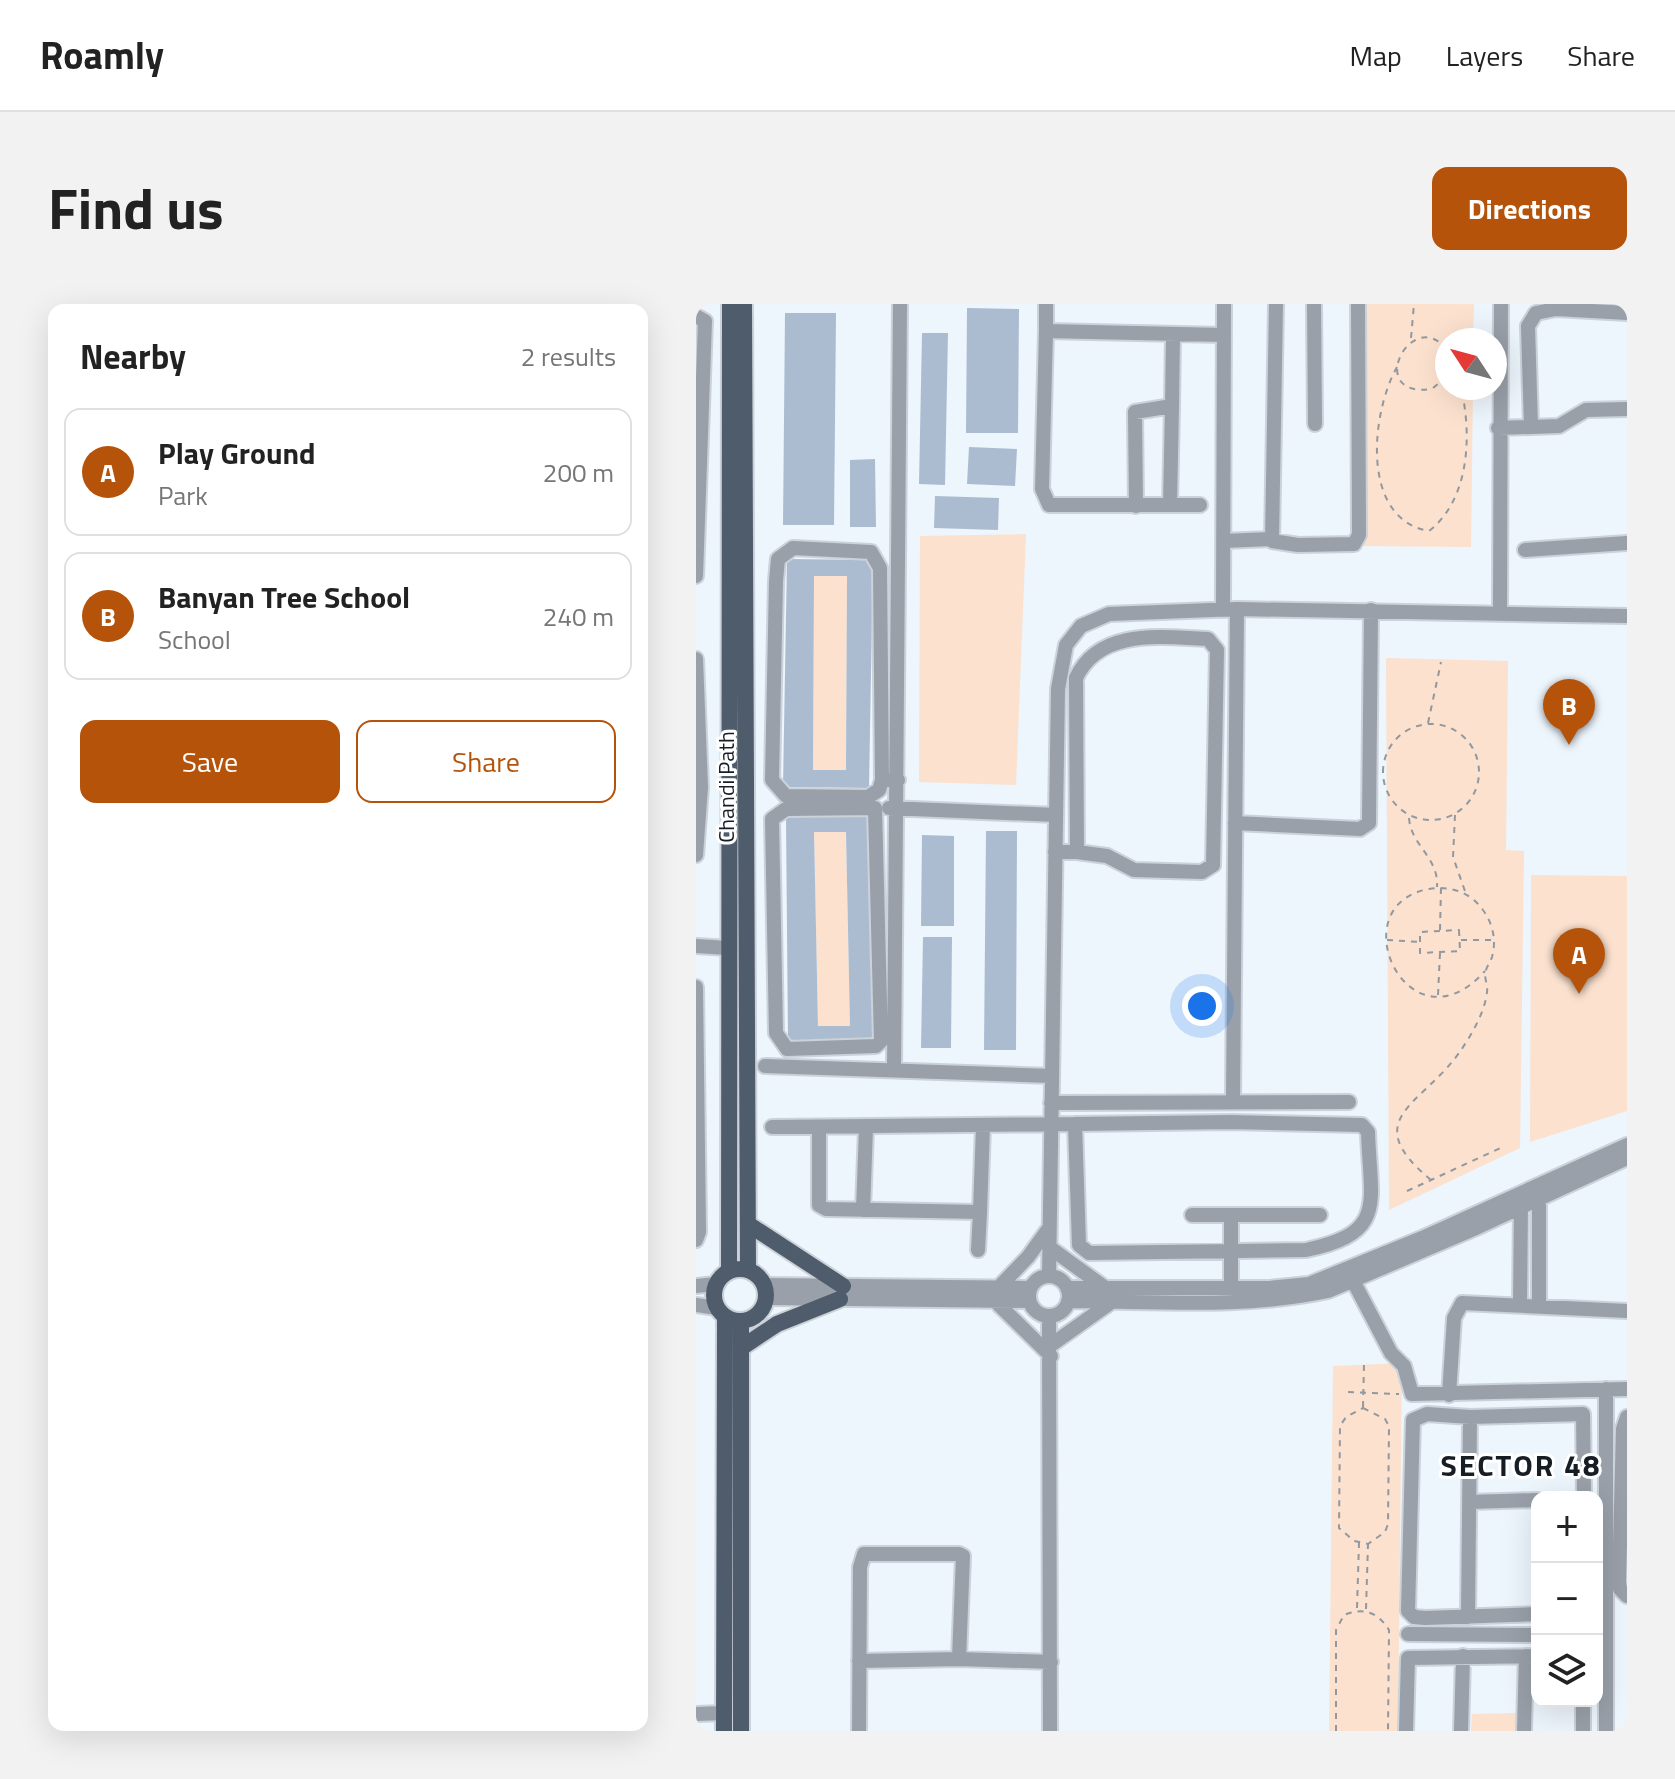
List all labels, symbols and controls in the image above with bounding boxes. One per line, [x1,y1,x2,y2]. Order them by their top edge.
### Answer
text: Roamly [40,26,164,84]
text: Map [1349,34,1402,77]
text: Layers [1446,34,1523,77]
text: Share [1567,34,1635,77]
text: Find us [48,166,224,251]
button: Directions [1432,167,1627,250]
north arrow [1435,328,1507,400]
text: Nearby [80,330,186,382]
text: 2 results [521,337,616,376]
text: Play Ground [158,430,316,476]
text: A [100,453,116,492]
text: 200 m [543,453,614,492]
text: Park [158,476,208,515]
text: Banyan Tree School [158,574,410,620]
text: B [100,597,116,636]
text: 240 m [543,597,614,636]
text: School [158,620,231,659]
pin: B [1543,679,1595,745]
button: Save [80,720,340,803]
button: Share [356,720,616,803]
street label: Chandi Path [709,731,743,843]
pin: A [1553,928,1605,994]
your location [1182,986,1222,1026]
district label: SECTOR 48 [1440,1442,1602,1488]
map controls [1531,1491,1603,1707]
button: + [1531,1491,1603,1563]
button: − [1531,1563,1603,1635]
button: layers [1531,1635,1603,1707]

